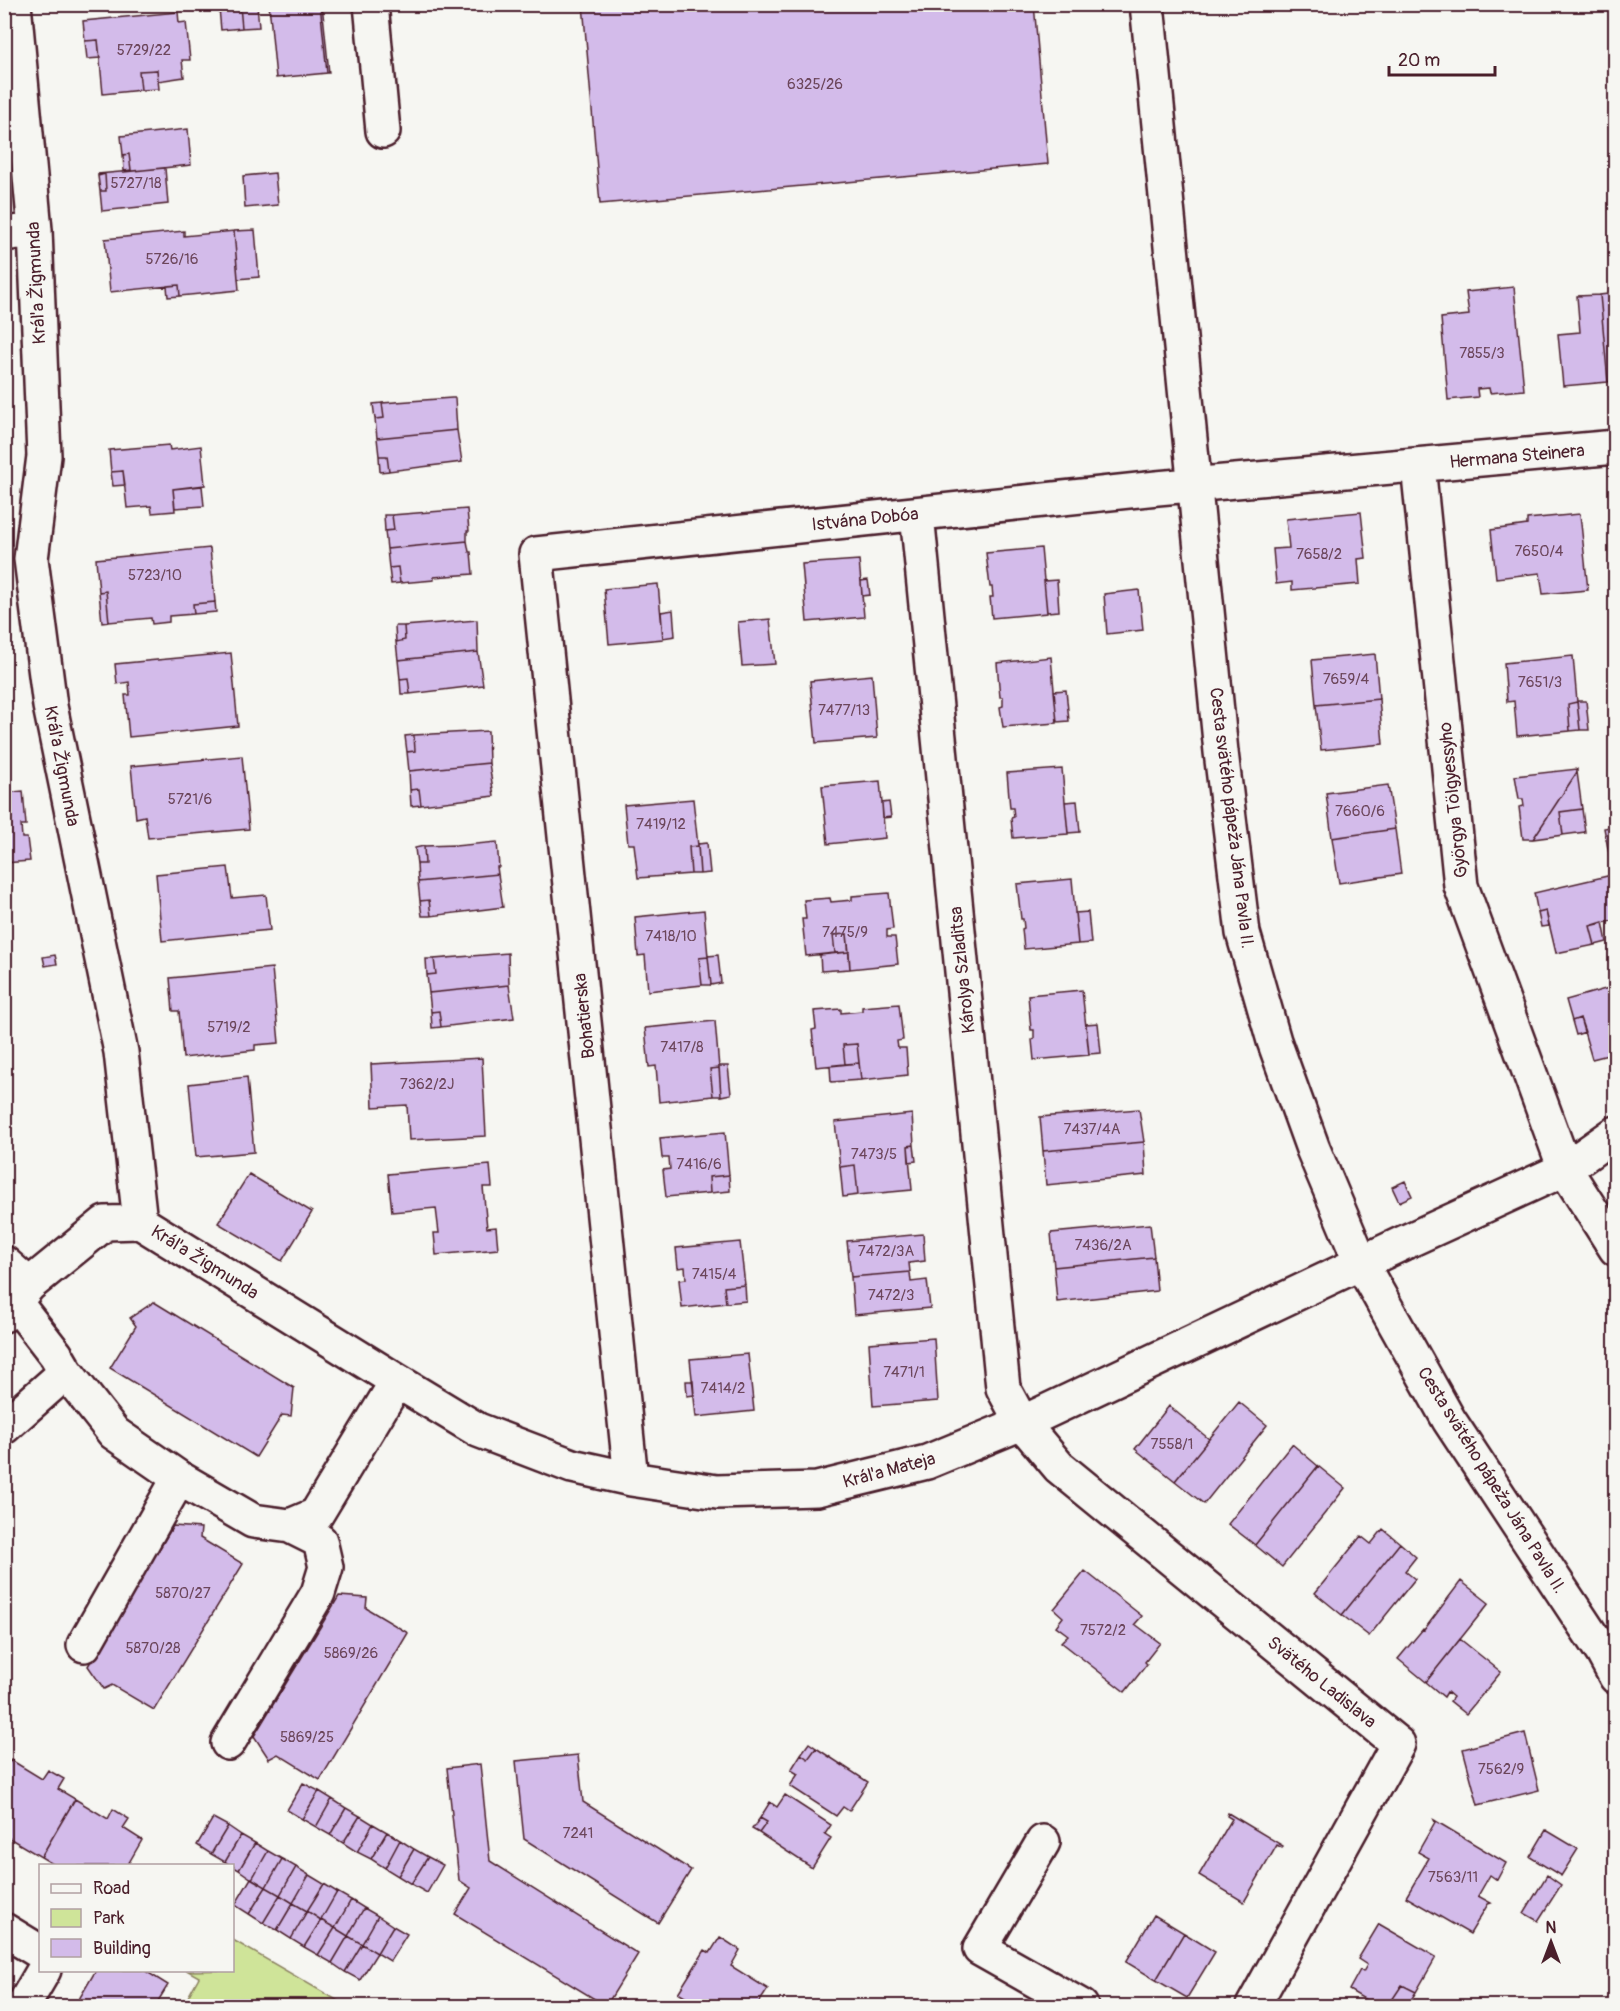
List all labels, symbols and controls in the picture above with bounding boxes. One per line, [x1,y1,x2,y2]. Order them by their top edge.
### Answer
scale bar [1389,39,1496,77]
house number: 5729/22 [117,41,171,60]
text: 20 m [1398,49,1440,72]
house number: 6325/26 [787,75,843,94]
house number: 5727/18 [110,174,162,193]
street label: Kráľa Žigmunda [22,221,51,345]
house number: 5726/16 [145,250,199,269]
house number: 7855/3 [1459,344,1505,363]
street label: Hermana Steinera [1448,439,1586,474]
street label: Istvána Dobóa [810,502,920,537]
house number: 7650/4 [1514,542,1564,561]
house number: 7658/2 [1296,545,1342,564]
house number: 5723/10 [128,566,182,585]
house number: 7659/4 [1323,670,1370,689]
house number: 7651/3 [1518,673,1562,692]
street label: Cesta svätého pápeža Jána Pavla II. [1204,686,1259,950]
house number: 7477/13 [818,701,870,720]
street label: Kráľa Žigmunda [39,704,84,828]
street label: Györgya Tölgyessyho [1434,721,1473,879]
house number: 5721/6 [168,790,212,809]
house number: 7660/6 [1335,802,1385,821]
house number: 7419/12 [636,815,686,834]
street label: Károlya Szladitsa [944,905,981,1035]
house number: 7475/9 [822,923,868,942]
house number: 7418/10 [645,927,697,946]
street label: Bohatierska [569,972,600,1060]
house number: 5719/2 [207,1018,251,1037]
house number: 7417/8 [660,1038,704,1057]
house number: 7362/2J [400,1075,454,1094]
house number: 7437/4A [1064,1120,1121,1139]
house number: 7473/5 [851,1145,897,1164]
house number: 7416/6 [676,1155,722,1174]
street label: Kráľa Žigmunda [147,1220,263,1305]
house number: 7436/2A [1074,1236,1132,1255]
house number: 7472/3A [858,1242,914,1261]
house number: 7415/4 [692,1265,737,1284]
house number: 7472/3 [868,1286,914,1305]
house number: 7471/1 [883,1363,925,1382]
street label: Cesta svätého pápeža Jána Pavla II. [1412,1363,1571,1598]
house number: 7414/2 [701,1379,745,1398]
house number: 7558/1 [1150,1435,1194,1454]
street label: Kráľa Mateja [840,1447,938,1494]
house number: 5870/27 [155,1584,211,1603]
house number: 7572/2 [1080,1621,1126,1640]
street label: Svätého Ladislava [1262,1631,1381,1733]
house number: 5870/28 [125,1639,181,1658]
house number: 5869/26 [324,1644,378,1663]
house number: 5869/25 [280,1728,334,1747]
house number: 7562/9 [1478,1760,1524,1779]
house number: 7241 [563,1824,593,1843]
legend [39,1864,234,1972]
house number: 7563/11 [1428,1868,1478,1887]
text: Road [93,1877,130,1900]
text: Park [93,1907,125,1930]
north arrow [1521,1912,1581,1972]
text: N [1546,1918,1557,1938]
text: Building [93,1937,151,1960]

